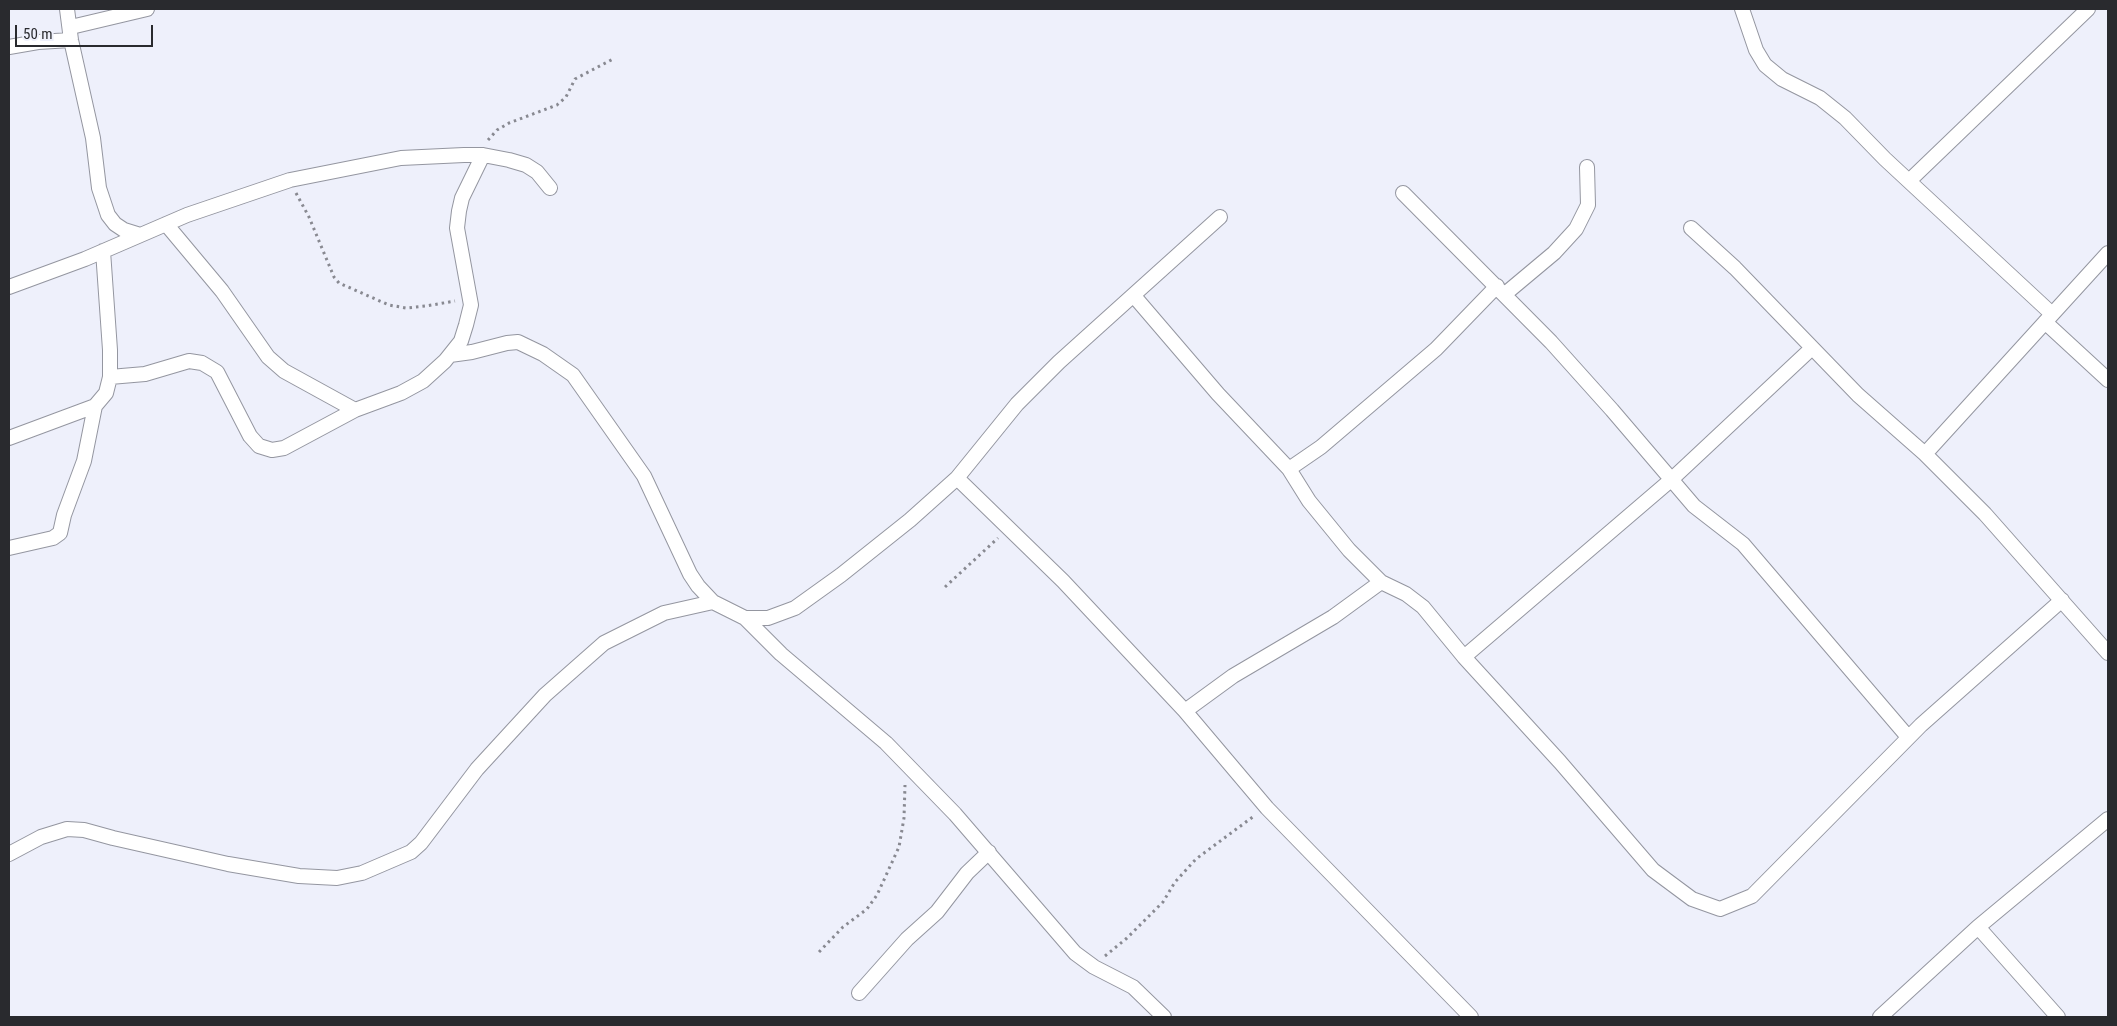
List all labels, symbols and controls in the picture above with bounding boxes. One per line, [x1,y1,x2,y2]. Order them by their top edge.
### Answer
scale bar [18,15,155,47]
text: 50 m [23,25,53,43]

